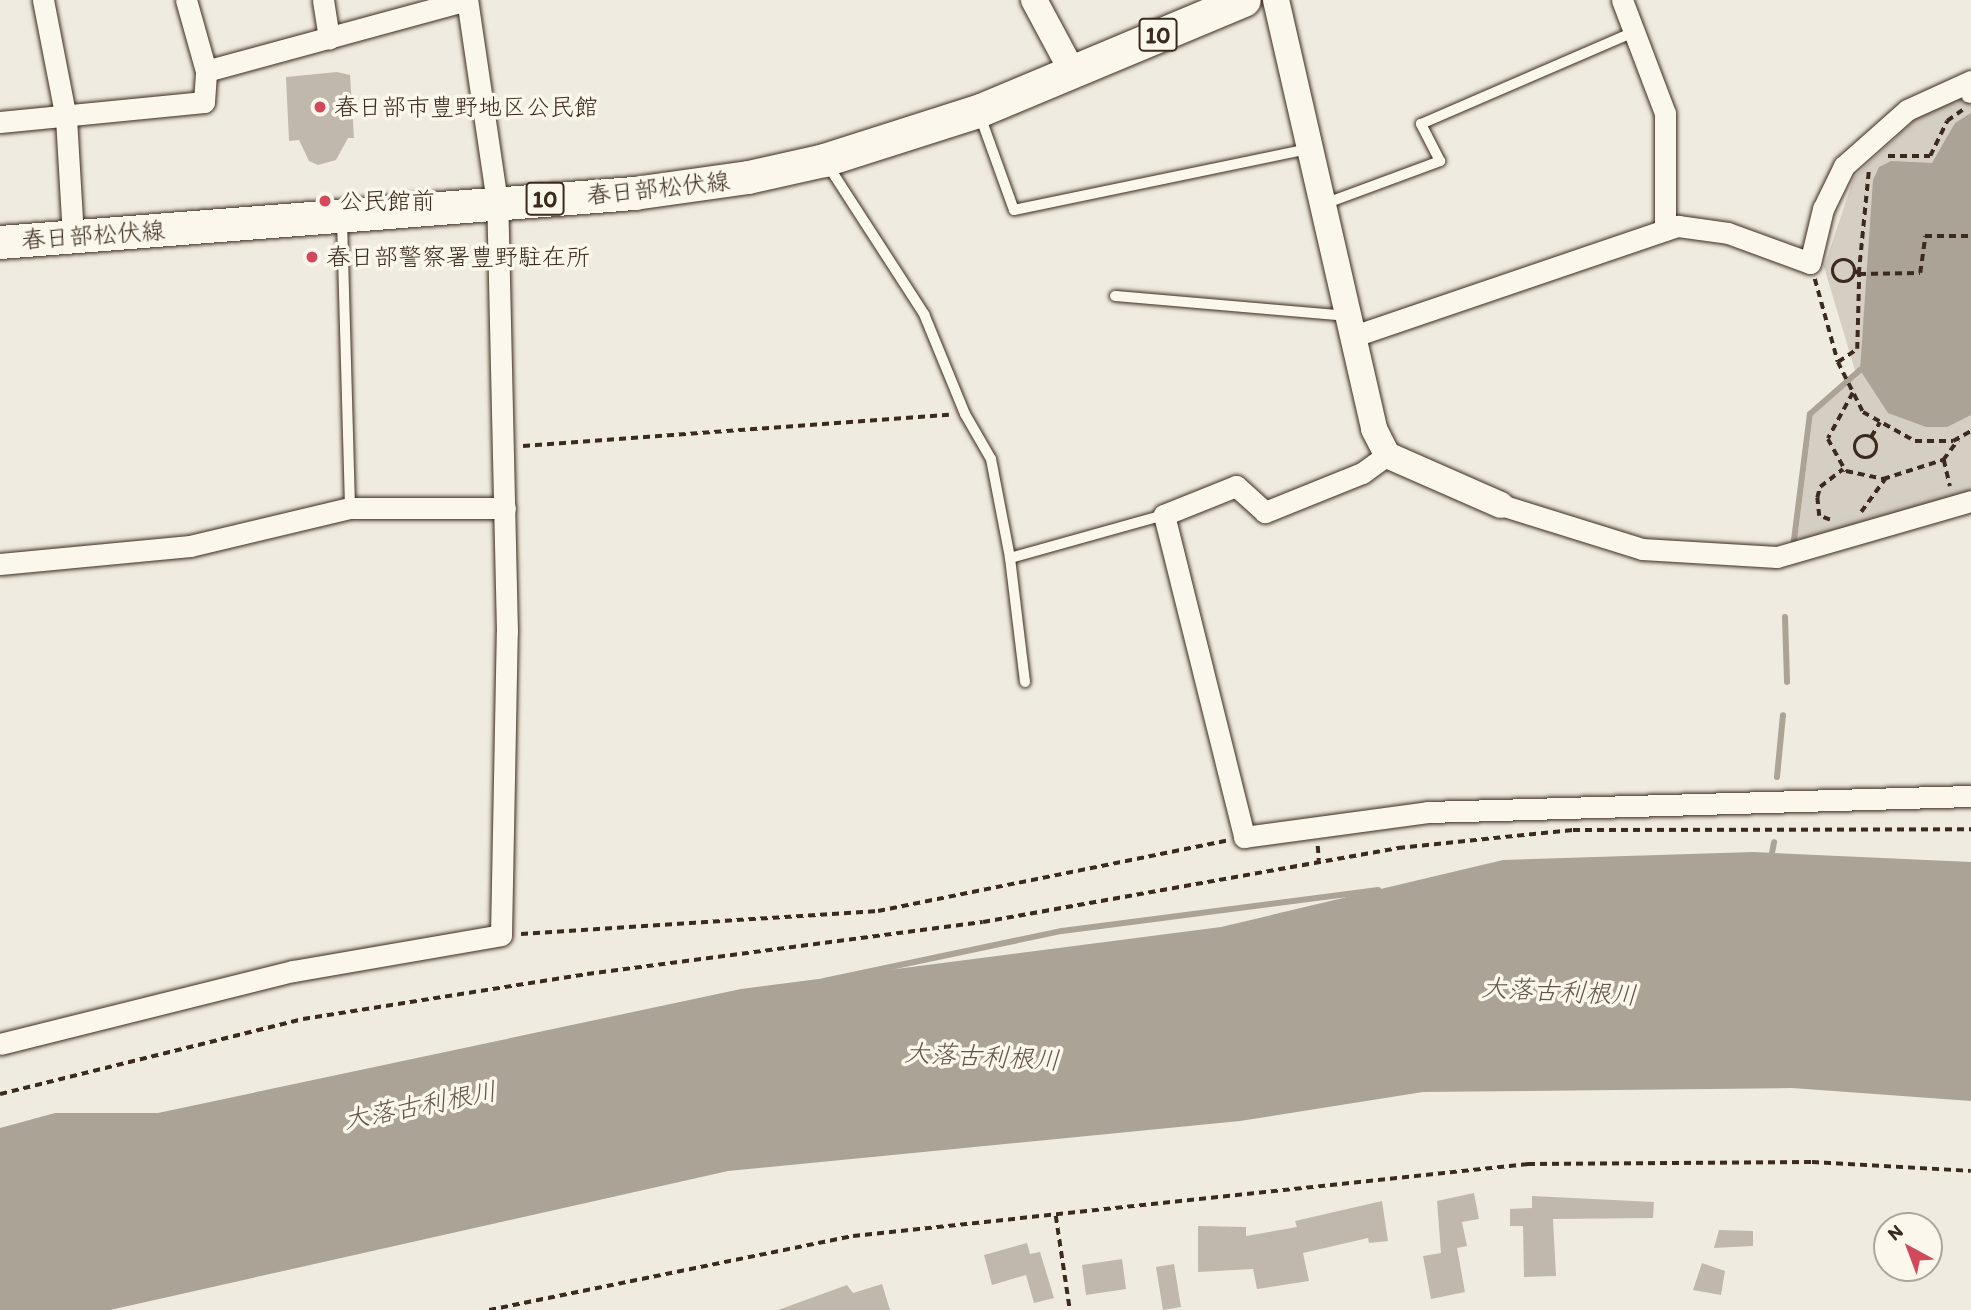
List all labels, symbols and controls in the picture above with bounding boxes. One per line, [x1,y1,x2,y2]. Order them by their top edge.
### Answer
road number: 10 [1137,16,1179,54]
place label: 春日部市豊野地区公民館 [334,93,598,121]
marker: 春日部市豊野地区公民館 [312,99,328,115]
street label: 春日部松伏線 [585,166,731,210]
road number: 10 [524,180,566,218]
place label: 公民館前 [339,187,435,215]
marker: 公民館前 [317,193,333,209]
street label: 春日部松伏線 [20,216,166,254]
place label: 春日部警察署豊野駐在所 [326,243,590,271]
marker: 春日部警察署豊野駐在所 [304,249,320,265]
water label: 大落古利根川 [1480,972,1638,1012]
water label: 大落古利根川 [903,1037,1061,1077]
water label: 大落古利根川 [340,1076,500,1136]
north arrow [1873,1212,1943,1282]
text: N [1883,1219,1908,1245]

